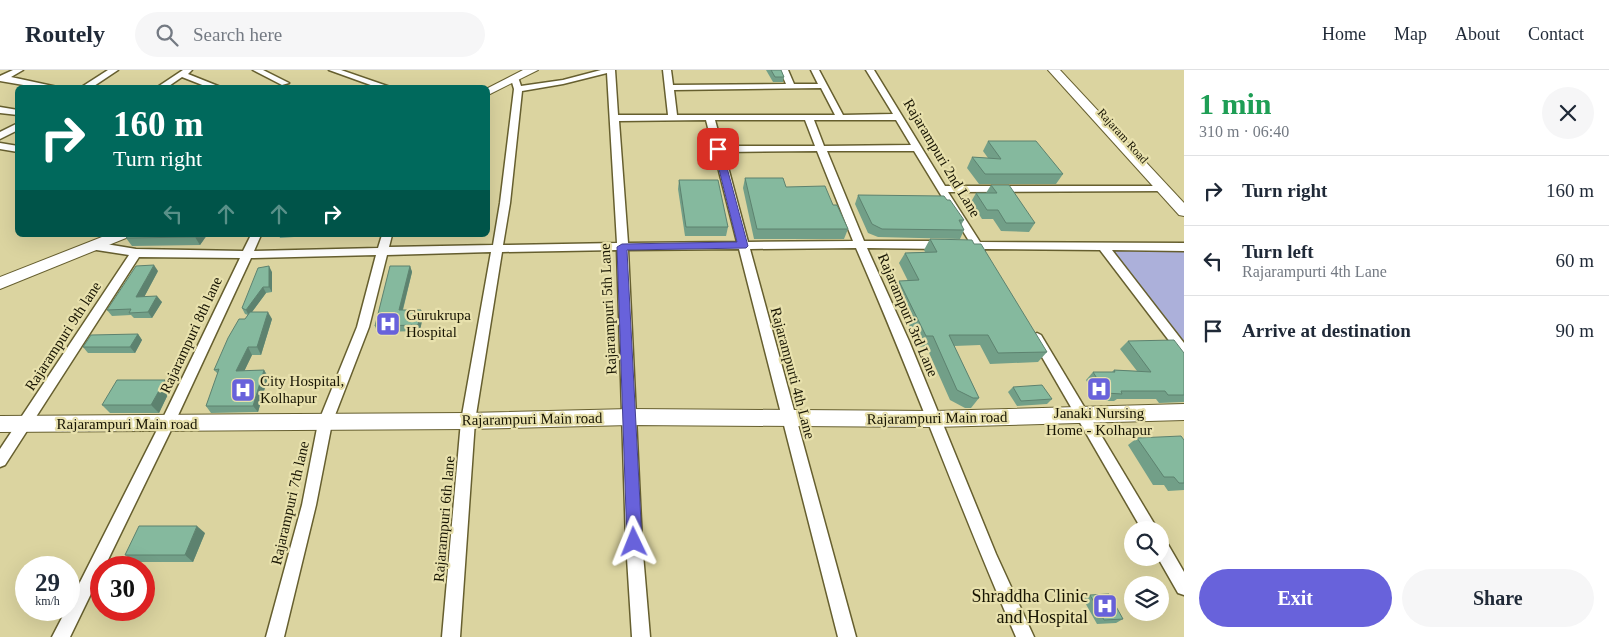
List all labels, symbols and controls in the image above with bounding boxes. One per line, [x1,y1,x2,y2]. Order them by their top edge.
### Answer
search box [135,12,485,57]
text: Routely [25,21,105,47]
icon: search [153,21,181,49]
text: Search here [193,24,282,45]
text: Home [1322,24,1366,44]
text: Map [1394,24,1427,44]
text: About [1455,24,1500,44]
text: Contact [1528,24,1584,44]
text: 1 min [1199,87,1272,120]
button: close [1542,87,1594,139]
street label: Rajarampuri 2nd Lane [900,96,984,220]
icon: right [30,105,95,170]
text: 160 m [113,105,203,144]
street label: Rajaram Road [1095,106,1151,166]
text: 310 m · 06:40 [1199,123,1289,140]
pin [697,128,739,170]
icon: arrive [704,135,732,163]
text: Turn right [113,146,202,171]
icon: right [1199,177,1227,205]
text: Turn right [1242,180,1327,201]
text: 160 m [1546,180,1594,201]
icon: left [159,200,187,228]
icon: ahead [212,200,240,228]
icon: ahead [265,200,293,228]
icon: right [318,200,346,228]
text: Turn left [1242,241,1314,262]
street label: Rajarampuri 5th Lane [597,243,619,375]
icon: left [1199,247,1227,275]
text: 60 m [1555,250,1594,271]
street label: Rajarampuri 3rd Lane [875,251,941,379]
text: Rajarampurti 4th Lane [1242,263,1387,280]
street label: Rajarampuri 8th lane [157,274,225,396]
street label: Rajarampuri 9th lane [22,278,104,393]
street label: Rajarampurti 4th Lane [768,305,818,441]
place label: Gurukrupa Hospital [406,307,471,340]
hospital icon: Gurukrupa Hospital [375,311,401,337]
icon: arrive [1199,317,1227,345]
text: Arrive at destination [1242,320,1411,341]
text: 90 m [1555,320,1594,341]
place label: City Hospital, Kolhapur [260,373,344,406]
hospital icon: Janaki Nursing Home - Kolhapur [1086,376,1112,402]
hospital icon: City Hospital, Kolhapur [230,377,256,403]
place label: Janaki Nursing Home - Kolhapur [1046,405,1152,438]
street label: Rajarampuri Main road [866,409,1008,427]
street label: Rajarampuri Main road [461,410,603,428]
street label: Rajarampuri Main road [57,416,198,432]
street label: Rajarampuri 7th lane [268,439,312,566]
street label: Rajarampuri 6th lane [431,455,458,583]
position arrow [607,515,659,567]
map controls [1124,521,1169,621]
button: search [1124,521,1169,566]
speed limit sign: 30 [90,556,155,621]
text: 29 [35,569,60,596]
button: Exit [1199,569,1392,627]
button: Share [1402,569,1594,627]
button: layers [1124,576,1169,621]
place label: Shraddha Clinic and Hospital [972,586,1088,627]
hospital icon: Shraddha Clinic and Hospital [1092,593,1118,619]
text: km/h [35,594,60,608]

